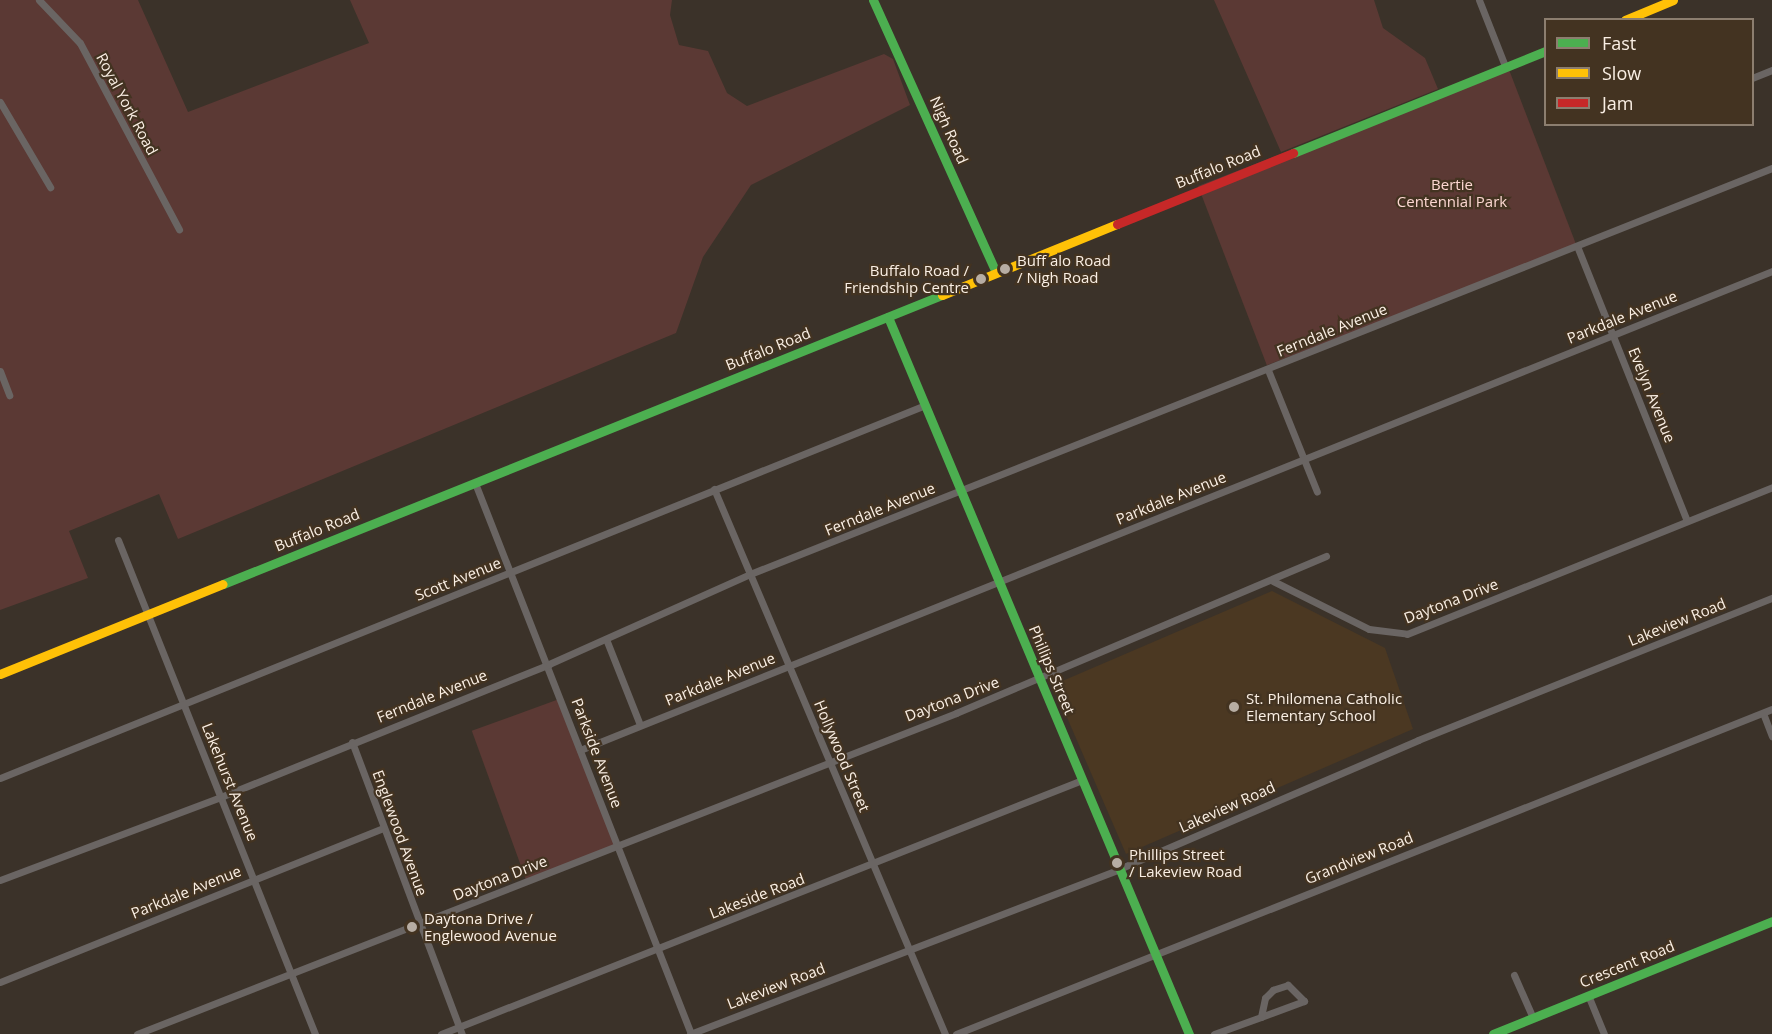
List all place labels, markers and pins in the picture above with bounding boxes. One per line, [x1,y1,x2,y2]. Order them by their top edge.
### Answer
place label: Buff alo Road / Nigh Road [1017,251,1111,286]
place label: Buffalo Road / Friendship Centre [844,261,969,296]
marker: Buff alo Road / Nigh Road [998,262,1012,276]
marker: Buffalo Road / Friendship Centre [974,272,988,286]
place label: St. Philomena Catholic Elementary School [1246,689,1402,724]
marker: St. Philomena Catholic Elementary School [1227,700,1241,714]
place label: Phillips Street / Lakeview Road [1129,845,1242,880]
marker: Phillips Street / Lakeview Road [1110,856,1124,870]
place label: Daytona Drive / Englewood Avenue [424,909,557,944]
marker: Daytona Drive / Englewood Avenue [405,920,419,934]

